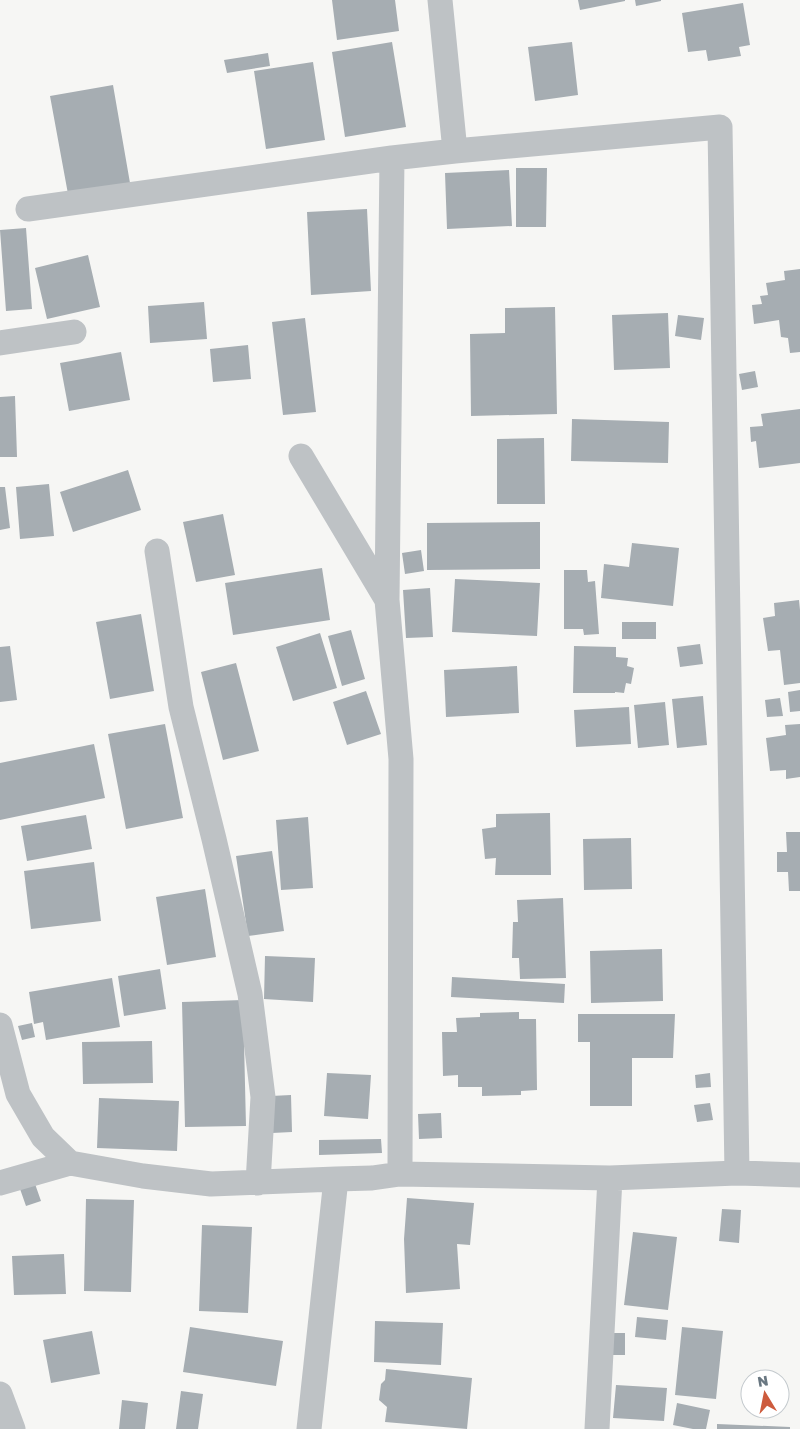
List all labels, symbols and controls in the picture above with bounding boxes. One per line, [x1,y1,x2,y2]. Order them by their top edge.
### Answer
north arrow [740,1369,790,1419]
text: N [756,1371,769,1390]

